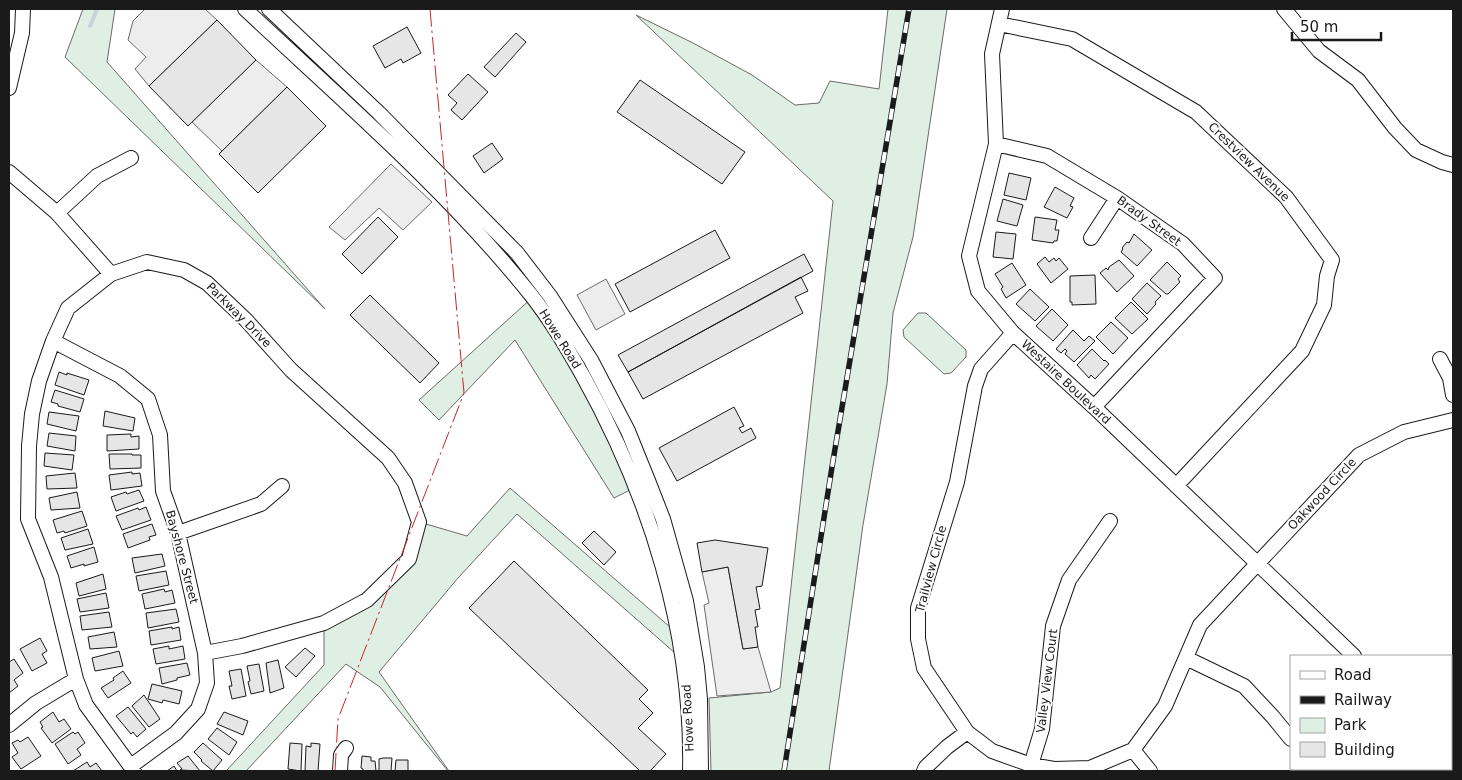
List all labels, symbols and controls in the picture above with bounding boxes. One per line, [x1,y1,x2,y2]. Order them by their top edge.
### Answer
scale bar [1292,10,1381,42]
text: 50 m [1300,18,1338,36]
street label: Crestview Avenue [1206,120,1292,204]
street label: Brady Street [1114,193,1184,249]
street label: Parkway Drive [204,280,274,350]
street label: Howe Road [536,307,584,371]
street label: Westaire Boulevard [1019,337,1113,427]
street label: Oakwood Circle [1285,455,1359,533]
street label: Bayshore Street [163,509,201,606]
street label: Trailview Circle [912,524,949,615]
street label: Valley View Court [1034,628,1060,734]
legend [1290,655,1452,770]
text: Road [1334,666,1372,684]
street label: Howe Road [679,684,697,752]
text: Railway [1334,691,1392,709]
text: Park [1334,716,1367,734]
text: Building [1334,741,1395,759]

